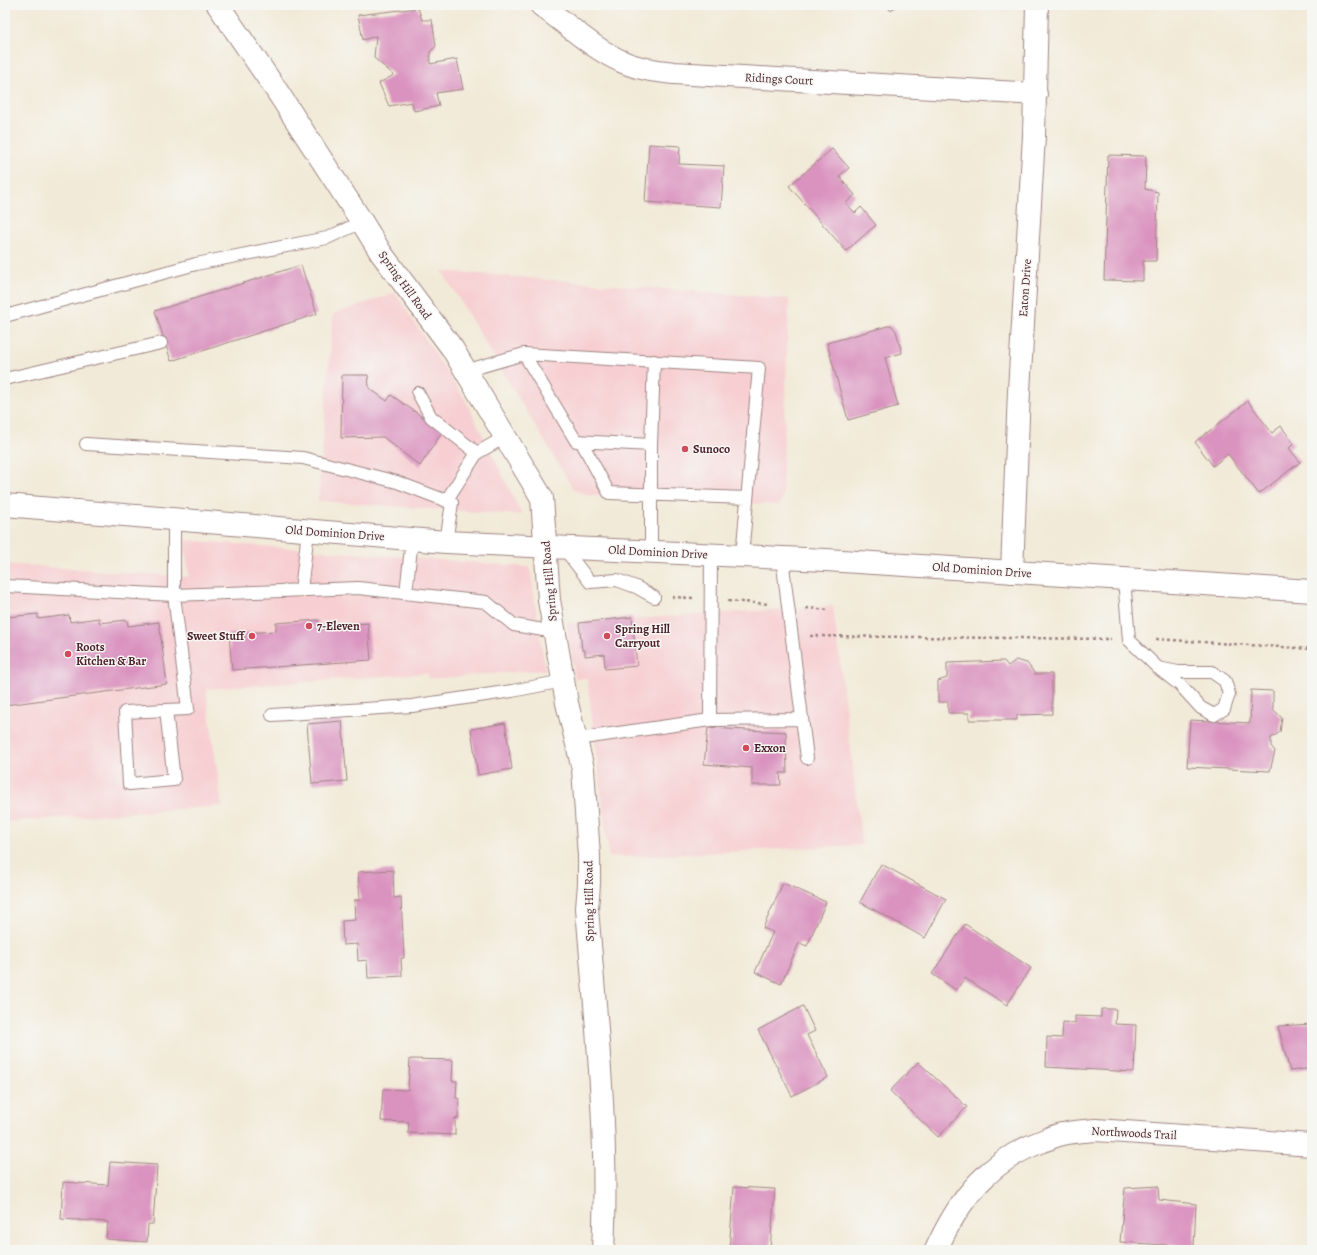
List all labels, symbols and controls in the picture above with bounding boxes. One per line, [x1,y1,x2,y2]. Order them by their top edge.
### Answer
street label: Ridings Court [744,69,814,89]
street label: Spring Hill Road [375,247,436,323]
street label: Eaton Drive [1015,258,1035,318]
place label: Sunoco [693,441,730,457]
marker: Sunoco [680,444,690,454]
street label: Old Dominion Drive [285,522,385,544]
street label: Spring Hill Road [537,539,561,622]
street label: Old Dominion Drive [608,541,708,563]
street label: Old Dominion Drive [932,559,1032,581]
place label: 7-Eleven [317,618,360,634]
marker: 7-Eleven [304,621,314,631]
place label: Spring Hill Carryout [615,621,671,651]
place label: Sweet Stuff [187,628,246,644]
marker: Sweet Stuff [247,631,257,641]
marker: Spring Hill Carryout [602,631,612,641]
place label: Roots Kitchen & Bar [76,639,146,669]
marker: Roots Kitchen & Bar [63,649,73,659]
place label: Exxon [754,740,786,756]
marker: Exxon [741,743,751,753]
street label: Spring Hill Road [580,860,598,942]
street label: Northwoods Trail [1091,1123,1177,1143]

